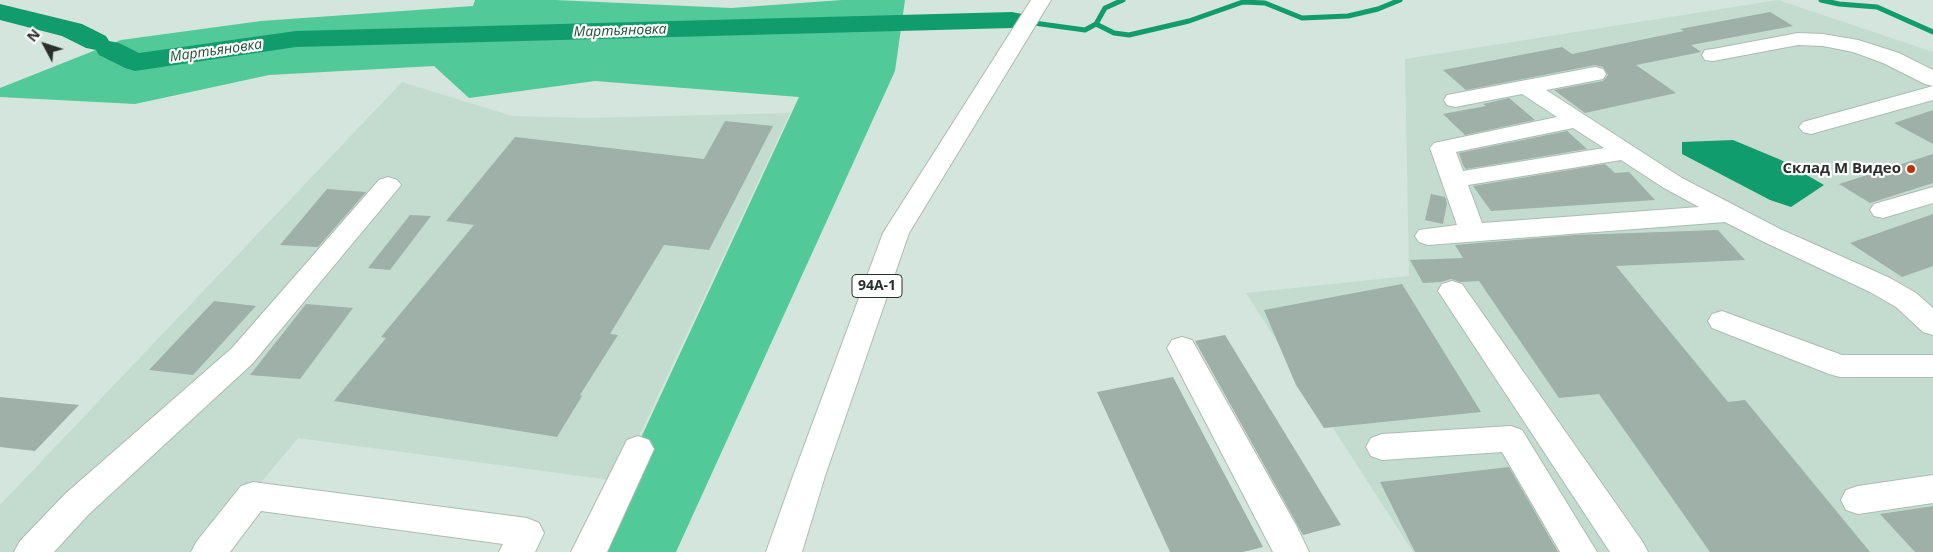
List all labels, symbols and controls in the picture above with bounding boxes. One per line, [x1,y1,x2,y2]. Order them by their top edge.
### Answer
north arrow [20,20,70,70]
water label: Мартьяновка [573,21,667,41]
text: N [22,25,44,46]
water label: Мартьяновка [169,36,263,66]
place label: Склад М Видео [1783,160,1901,178]
marker: Склад М Видео [1905,163,1917,175]
road number: 94А-1 [852,274,902,298]

